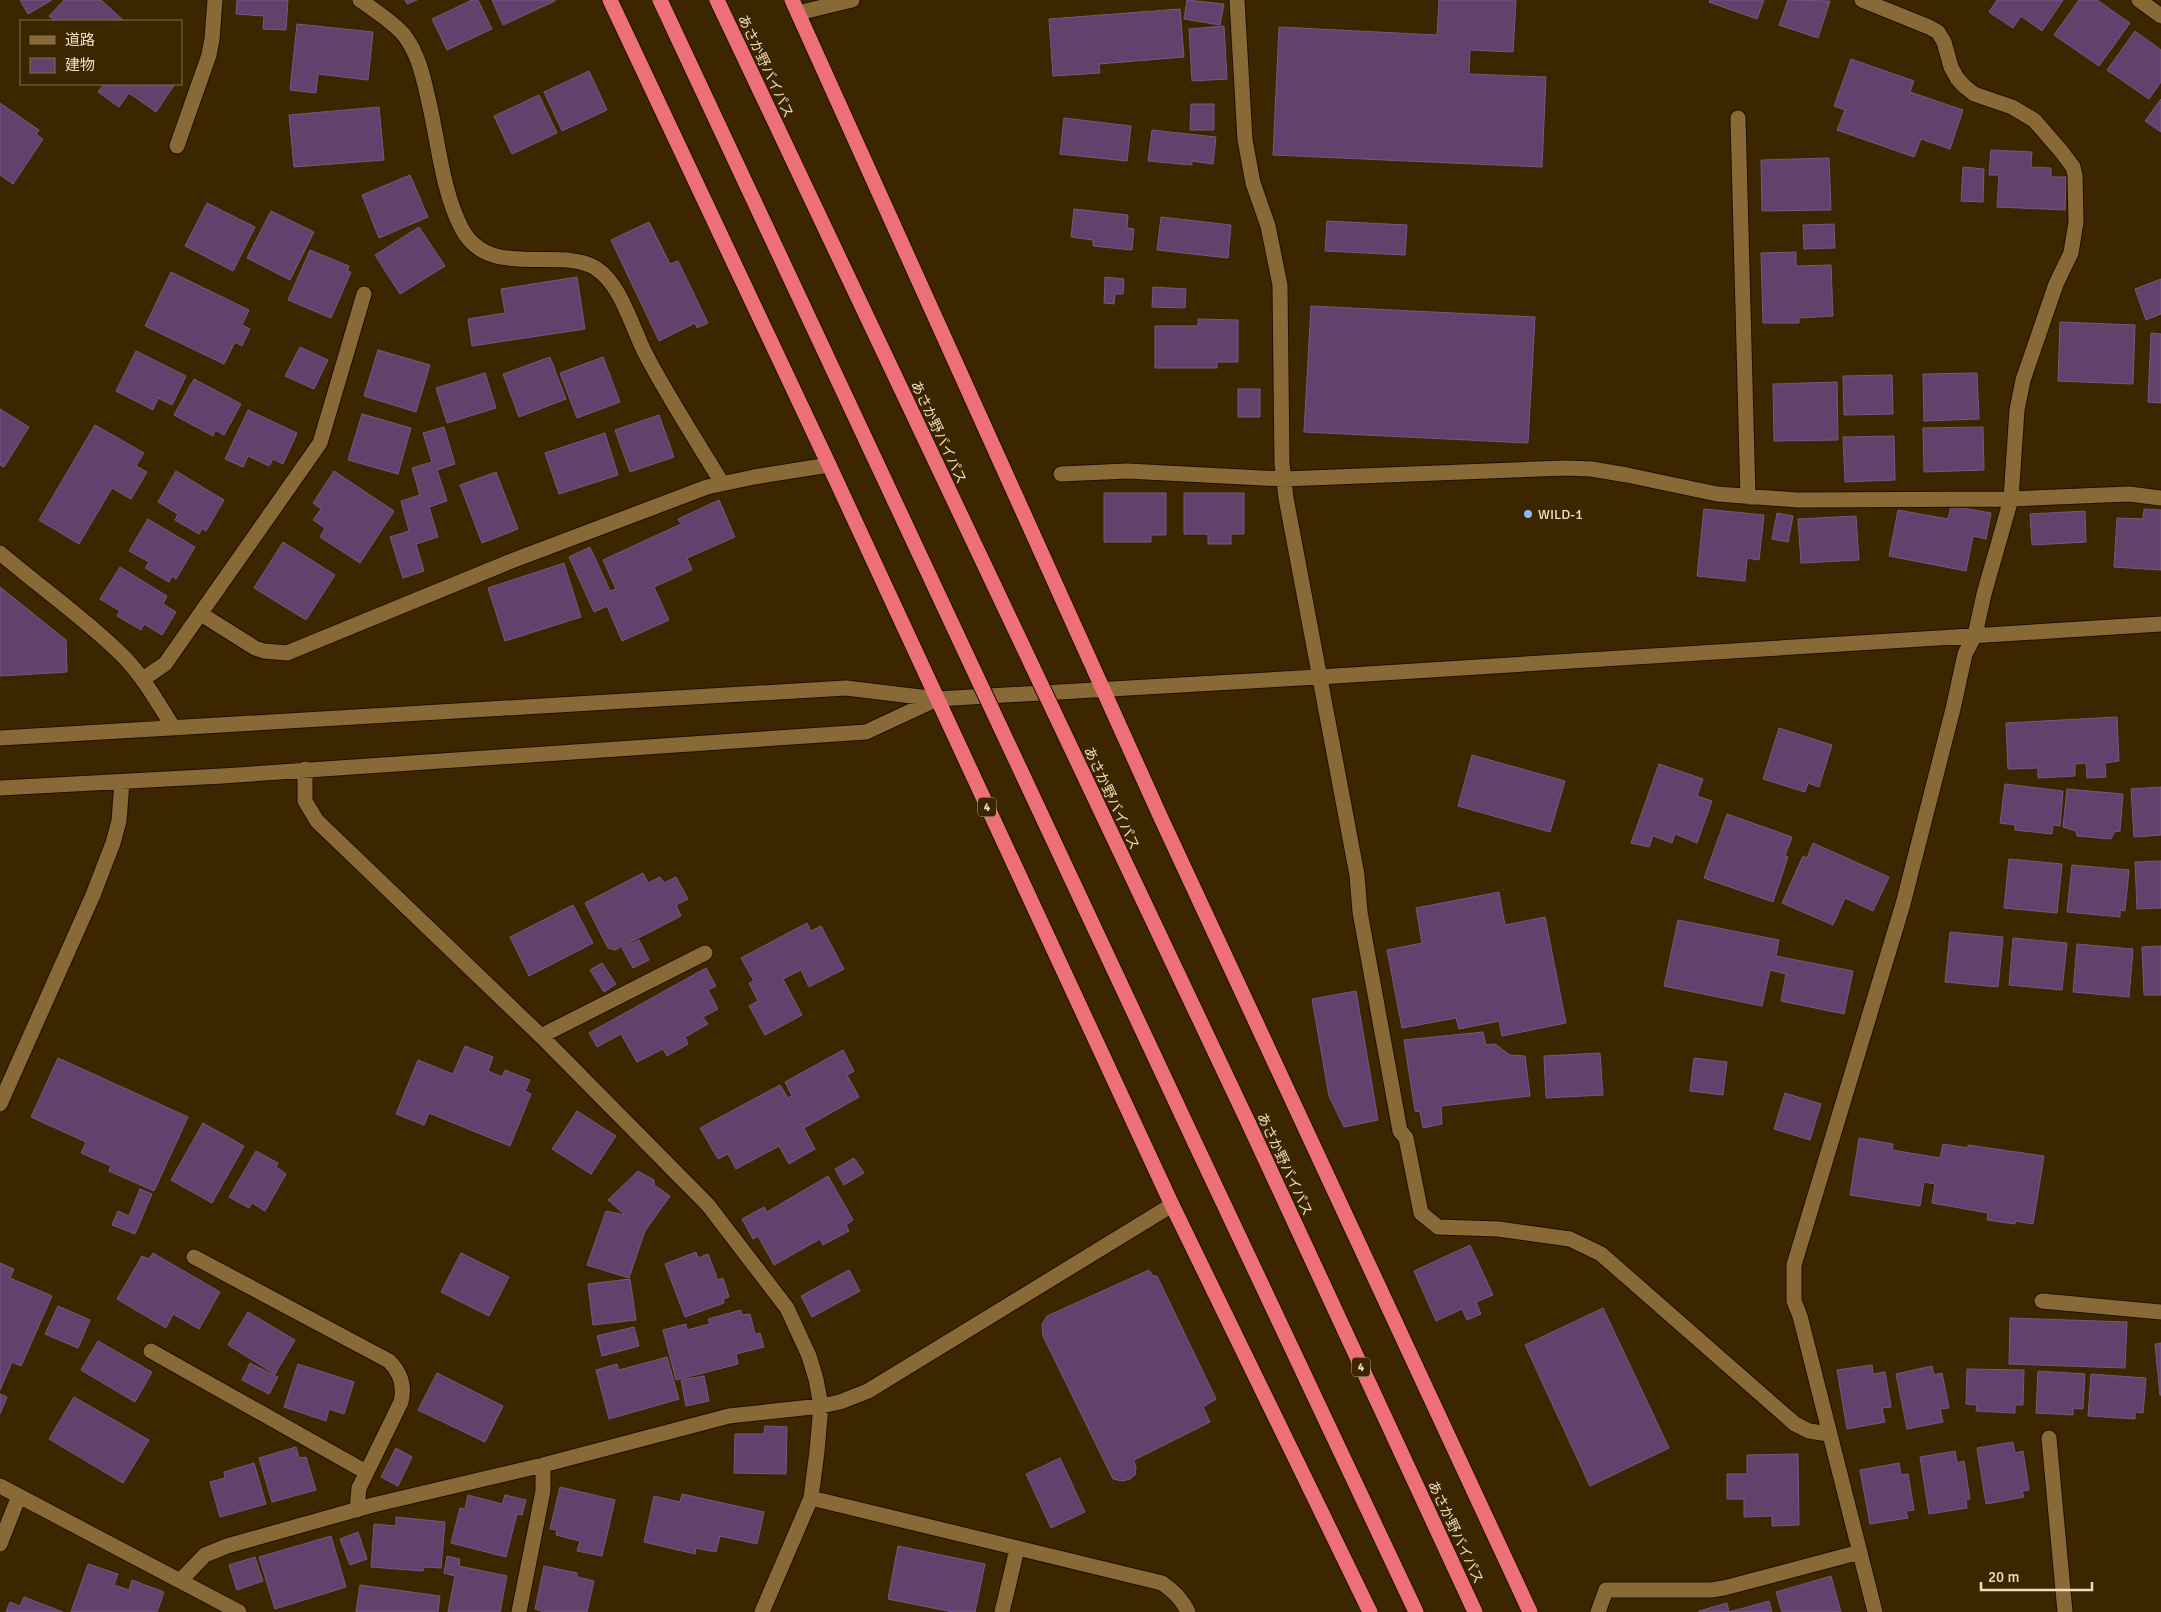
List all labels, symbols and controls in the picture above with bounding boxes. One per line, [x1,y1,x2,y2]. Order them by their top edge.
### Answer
street label: あさか野バイパス [734,12,797,120]
legend [20,20,182,85]
text: 道路 [65,31,95,49]
text: 建物 [65,56,95,74]
street label: あさか野バイパス [907,378,970,486]
place label: WILD-1 [1538,506,1583,523]
marker: WILD-1 [1522,508,1534,520]
street label: あさか野バイパス [1080,744,1143,852]
road number: 4 [978,798,996,816]
street label: あさか野バイパス [1253,1110,1316,1218]
road number: 4 [1352,1358,1370,1376]
street label: あさか野バイパス [1424,1478,1487,1586]
scale bar [1981,1560,2092,1592]
text: 20 m [1988,1568,2019,1586]

